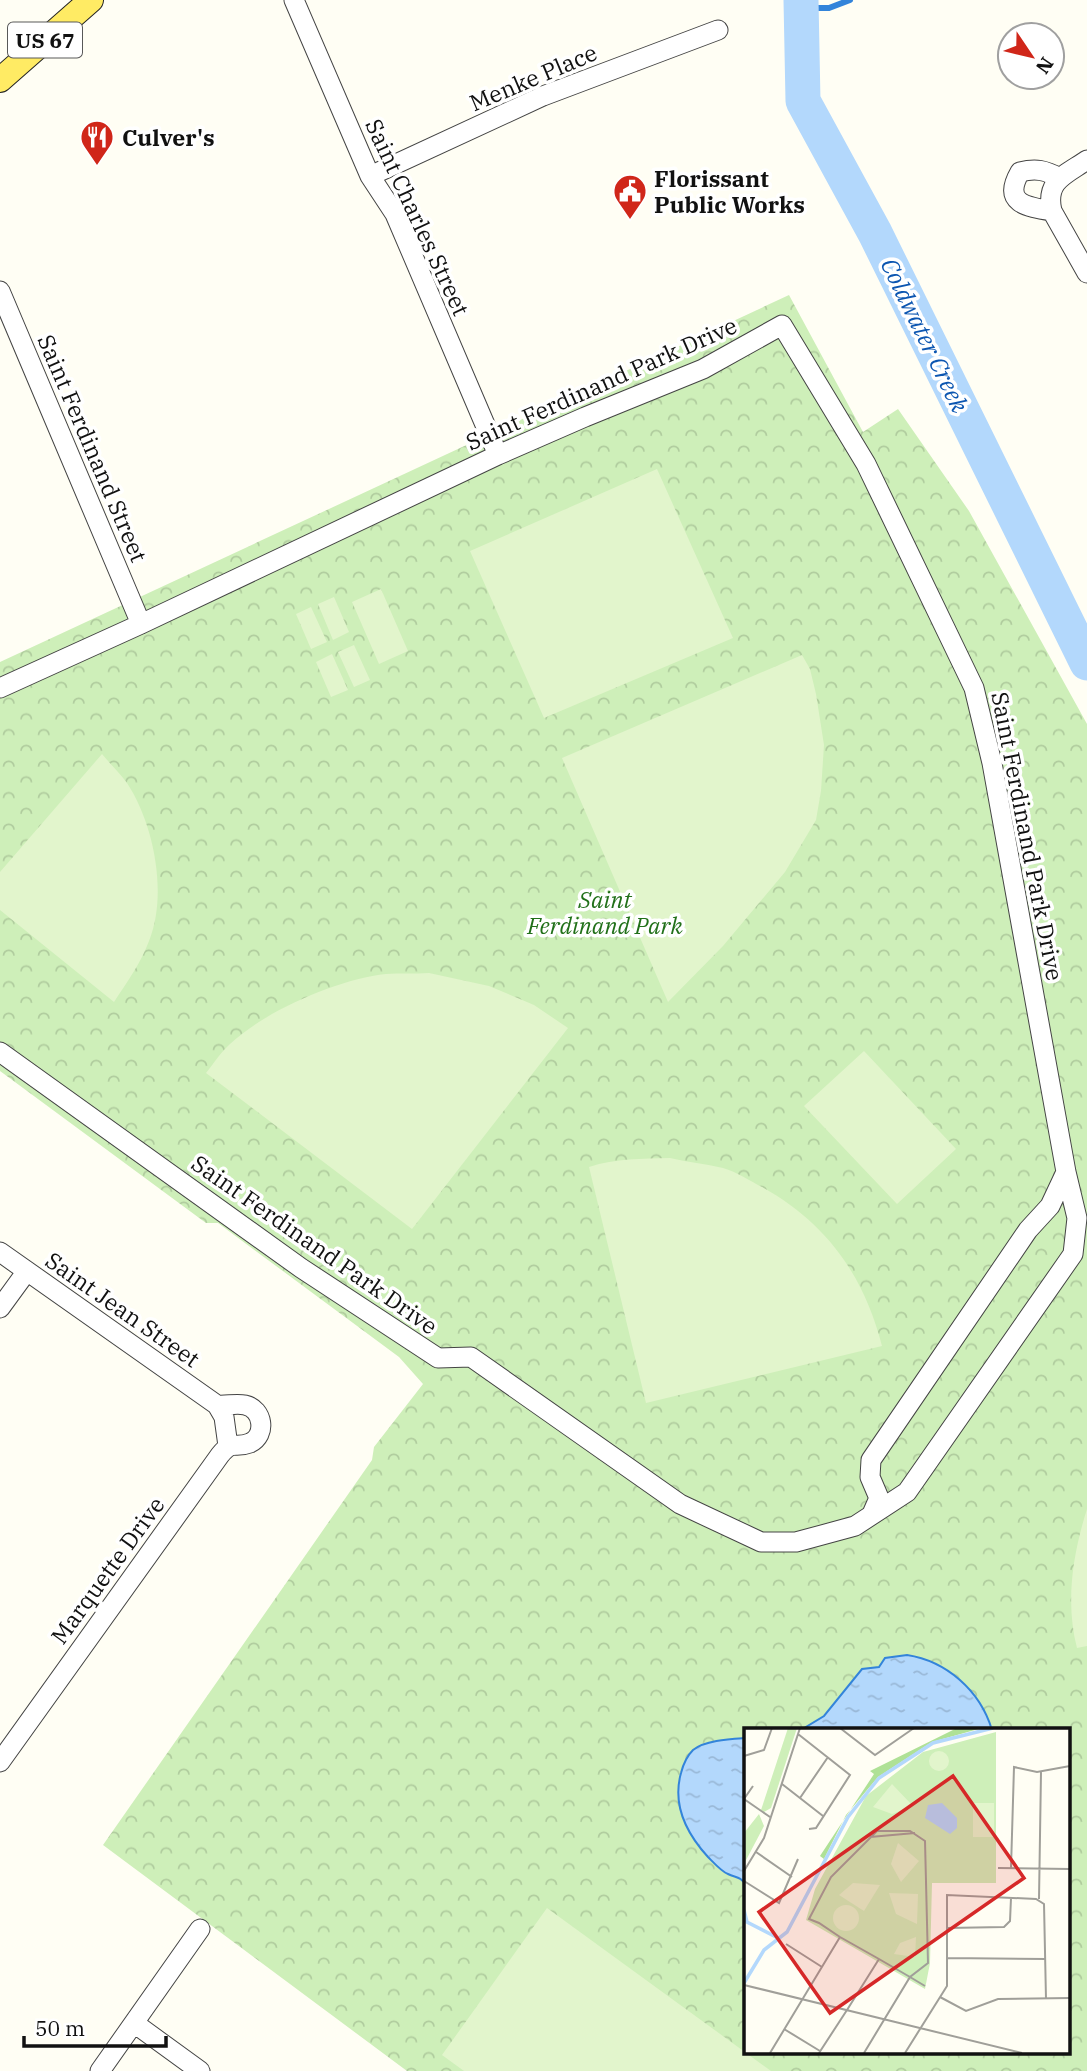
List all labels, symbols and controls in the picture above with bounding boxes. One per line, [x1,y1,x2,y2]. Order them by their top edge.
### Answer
north arrow [996,21,1066,91]
road number: US 67 [8,22,82,58]
street label: Menke Place [465,37,601,117]
text: N [1031,53,1059,79]
street label: Saint Charles Street [359,114,477,320]
restaurant icon: Culver's [78,118,116,167]
place label: Culver's [122,122,215,152]
place label: Florissant Public Works [654,163,805,219]
public building icon: Florissant Public Works [611,172,649,221]
water label: Coldwater Creek [874,252,976,418]
street label: Saint Ferdinand Park Drive [461,310,741,456]
street label: Saint Ferdinand Street [31,330,155,566]
street label: Saint Ferdinand Park Drive [985,689,1071,983]
park label: Saint Ferdinand Park [526,884,684,940]
street label: Saint Ferdinand Park Drive [186,1148,444,1340]
street label: Saint Jean Street [40,1245,206,1373]
street label: Marquette Drive [43,1490,171,1650]
inset map [744,1728,1070,2054]
scale bar [24,2004,166,2048]
text: 50 m [35,2014,85,2042]

